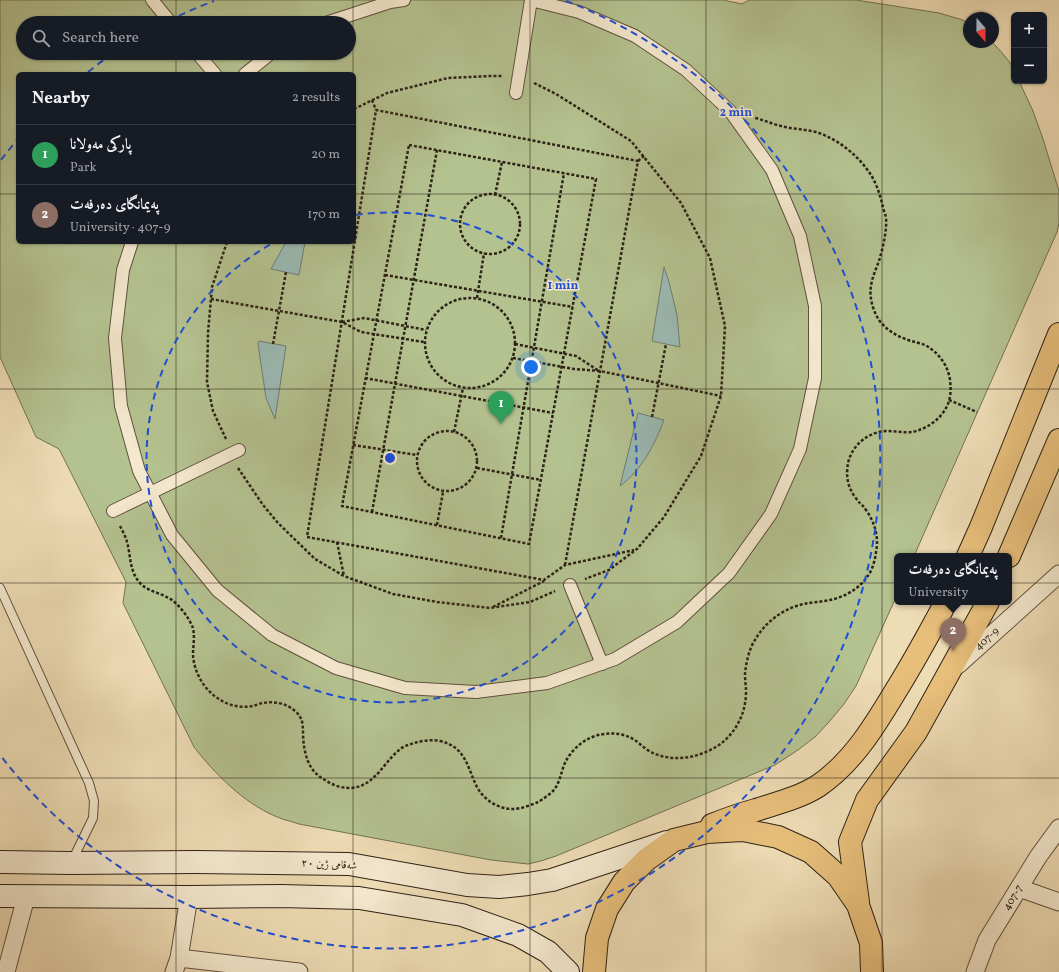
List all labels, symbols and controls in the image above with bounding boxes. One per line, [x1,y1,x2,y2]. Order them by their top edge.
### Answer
north arrow [963,12,999,48]
map controls [1011,12,1047,84]
button: + [1011,12,1047,48]
search box [16,16,356,60]
icon: search [30,27,52,49]
text: Search here [62,28,139,49]
button: − [1011,48,1047,84]
text: Nearby [32,87,90,110]
text: 2 results [292,89,340,107]
text: 2 min [720,105,752,121]
text: پارکی مەولانا [70,135,131,156]
text: 1 [42,146,48,164]
text: 20 m [311,146,340,164]
text: Park [70,159,97,177]
text: پەیمانگای دەرفەت [70,195,159,216]
text: 2 [42,206,48,224]
text: 170 m [307,206,340,224]
text: University · 407-9 [70,219,171,237]
text: 1 min [548,278,579,294]
your location [521,357,541,377]
pin: 1 [488,391,514,424]
centre of rings [383,451,397,465]
popup [894,553,1012,605]
text: پەیمانگای دەرفەت [909,560,997,581]
text: University [909,584,968,602]
pin: 2 [940,618,966,651]
street label: 407-9 [971,624,1003,654]
street label: شەقامی ژین ٢٠ [301,856,357,874]
street label: 407-7 [999,882,1027,913]

